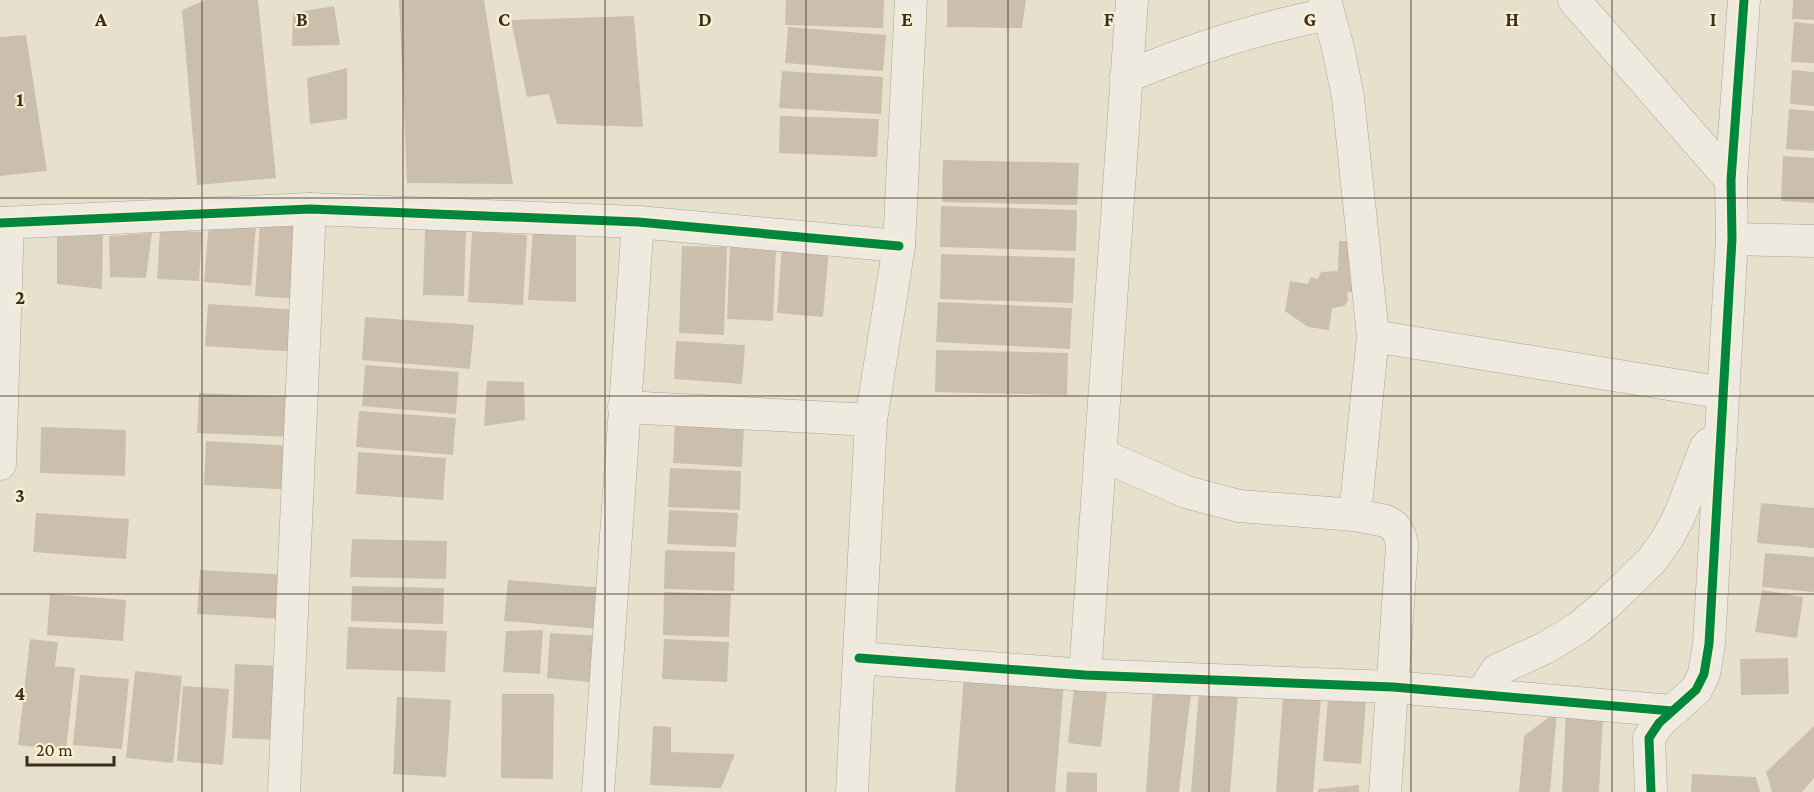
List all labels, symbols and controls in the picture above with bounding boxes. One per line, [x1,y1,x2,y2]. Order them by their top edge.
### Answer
text: A [94,8,108,30]
text: B [296,8,308,30]
text: C [498,8,510,30]
text: D [698,8,712,30]
text: E [901,8,913,30]
text: F [1104,8,1115,30]
text: G [1304,8,1317,30]
text: H [1505,8,1519,30]
text: I [1710,8,1717,30]
text: 1 [16,88,24,110]
text: 2 [15,286,25,308]
text: 3 [15,484,25,506]
text: 4 [15,682,26,704]
scale bar [27,729,114,767]
text: 20 m [36,740,73,760]

